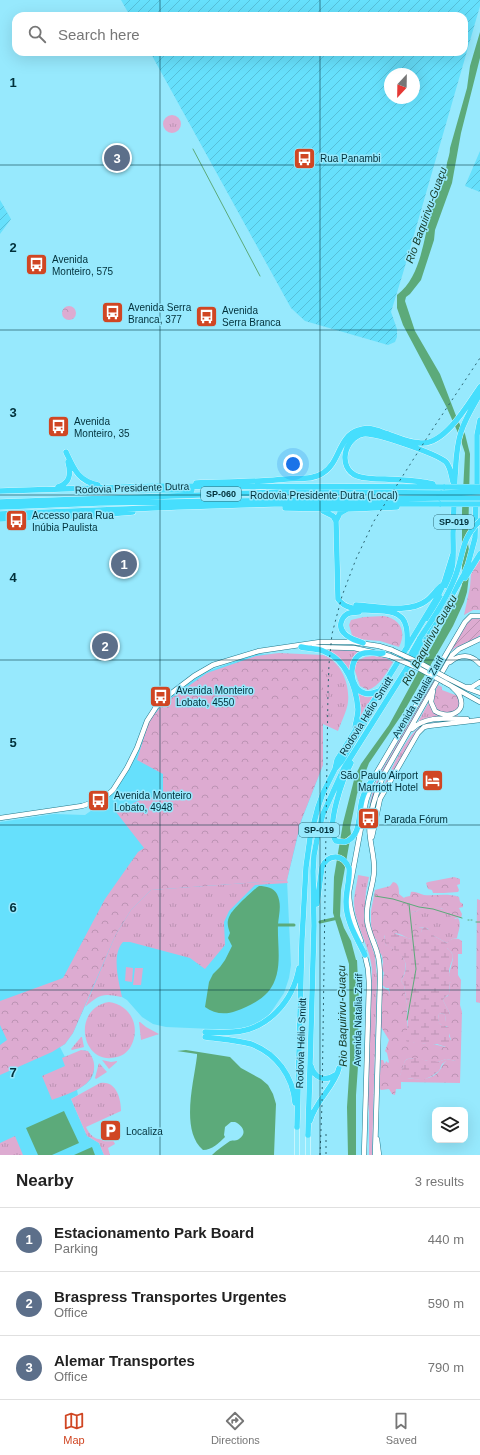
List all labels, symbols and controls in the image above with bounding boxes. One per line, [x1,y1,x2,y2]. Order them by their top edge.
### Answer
search box [12,12,468,56]
icon: search [26,23,48,45]
text: Search here [58,26,140,43]
north arrow [384,68,420,104]
text: 1 [9,75,17,90]
pin: 3 [104,143,130,173]
bus stop icon: Rua Panambi [291,145,317,171]
place label: Rua Panambi [320,153,381,164]
water label: Rio Baquirivu-Guaçu [403,165,449,265]
text: 2 [9,240,17,255]
bus stop icon: Avenida Monteiro, 575 [23,252,49,278]
place label: Avenida Monteiro, 575 [52,254,114,277]
bus stop icon: Avenida Serra Branca, 377 [99,300,125,326]
place label: Avenida Serra Branca, 377 [128,302,192,325]
bus stop icon: Avenida Serra Branca [194,303,220,329]
place label: Avenida Serra Branca [222,305,281,328]
text: 3 [9,405,17,420]
bus stop icon: Avenida Monteiro, 35 [46,414,72,440]
place label: Avenida Monteiro, 35 [74,416,130,439]
your location [283,454,303,474]
street label: Rodovia Presidente Dutra [75,480,190,495]
road number: SP-060 [201,487,241,501]
street label: Rodovia Presidente Dutra (Local) [250,490,398,501]
bus stop icon: Accesso para Rua Inúbia Paulista [4,508,30,534]
place label: Accesso para Rua Inúbia Paulista [32,510,114,533]
road number: SP-019 [434,515,474,529]
pin: 1 [111,549,137,579]
text: 4 [9,570,17,585]
water label: Rio Baquirivu-Guaçu [399,593,459,687]
pin: 2 [92,631,118,661]
street label: Avenida Natalia Zarif [390,654,446,740]
street label: Rodovia Hélio Smidt [337,674,395,757]
bus stop icon: Avenida Monteiro Lobato, 4550 [147,683,173,709]
place label: Avenida Monteiro Lobato, 4550 [176,685,254,708]
text: 5 [9,735,17,750]
hotel icon: São Paulo Airport Marriott Hotel [420,768,446,794]
place label: São Paulo Airport Marriott Hotel [340,770,418,793]
bus stop icon: Avenida Monteiro Lobato, 4948 [85,788,111,814]
place label: Avenida Monteiro Lobato, 4948 [114,790,192,813]
bus stop icon: Parada Fórum [355,806,381,832]
place label: Parada Fórum [384,814,448,825]
road number: SP-019 [299,823,339,837]
text: 6 [9,900,17,915]
water label: Rio Baquirivu-Guaçu [335,965,349,1067]
street label: Avenida Natalia Zarif [352,973,364,1066]
street label: Rodovia Hélio Smidt [294,997,308,1088]
text: 7 [9,1065,17,1080]
map controls [432,1107,468,1143]
button: layers [432,1107,468,1143]
parking icon: Localiza [98,1118,124,1144]
place label: Localiza [126,1126,163,1137]
text: Nearby [16,1171,74,1190]
text: 3 results [415,1174,464,1189]
text: Estacionamento Park Board [54,1224,254,1241]
text: 1 [25,1232,33,1247]
text: 440 m [428,1232,464,1247]
text: Parking [54,1241,98,1256]
text: Braspress Transportes Urgentes [54,1288,287,1305]
text: 2 [25,1296,33,1311]
text: 590 m [428,1296,464,1311]
text: Office [54,1305,88,1320]
text: Alemar Transportes [54,1352,195,1369]
text: 3 [25,1360,33,1375]
text: 790 m [428,1360,464,1375]
text: Office [54,1369,88,1384]
tab: Map [63,1410,85,1446]
tab: Directions [211,1410,260,1446]
tab: Saved [386,1410,417,1446]

